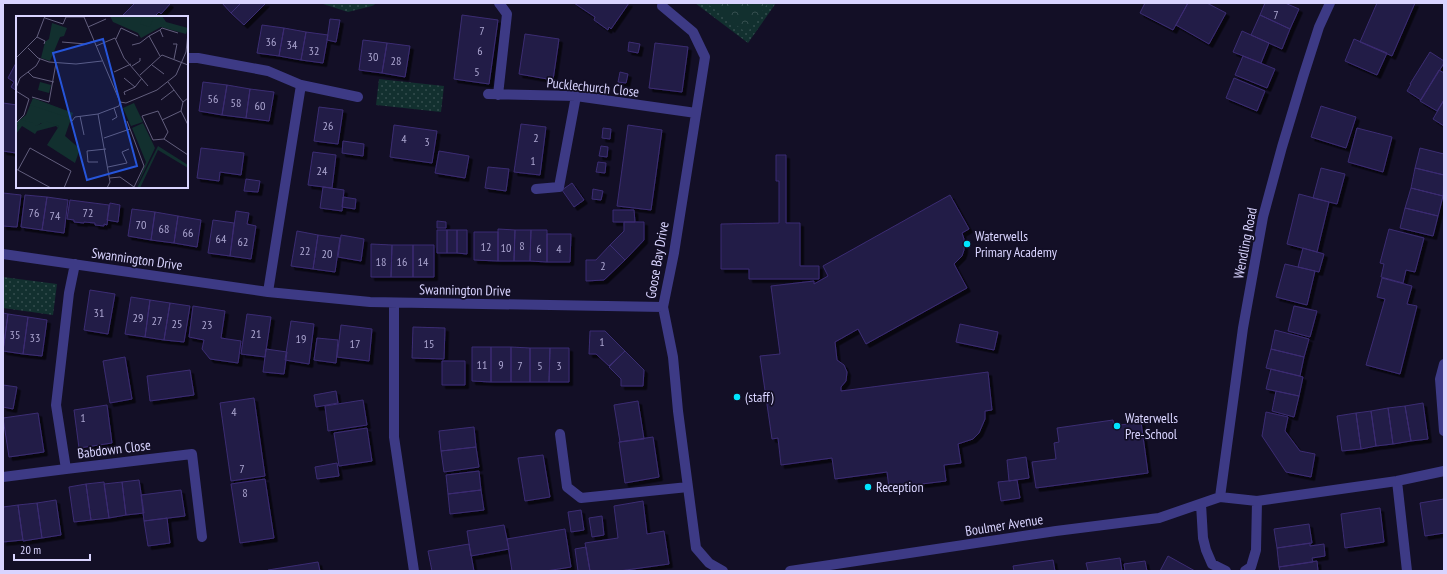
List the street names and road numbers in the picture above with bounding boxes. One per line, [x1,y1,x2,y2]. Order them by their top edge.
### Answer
street label: Pucklechurch Close [546,73,640,101]
street label: Wendling Road [1229,206,1261,280]
street label: Goose Bay Drive [641,220,673,300]
street label: Swannington Drive [90,244,184,274]
street label: Swannington Drive [419,280,511,300]
street label: Babdown Close [76,436,152,462]
street label: Boulmer Avenue [964,510,1044,540]

